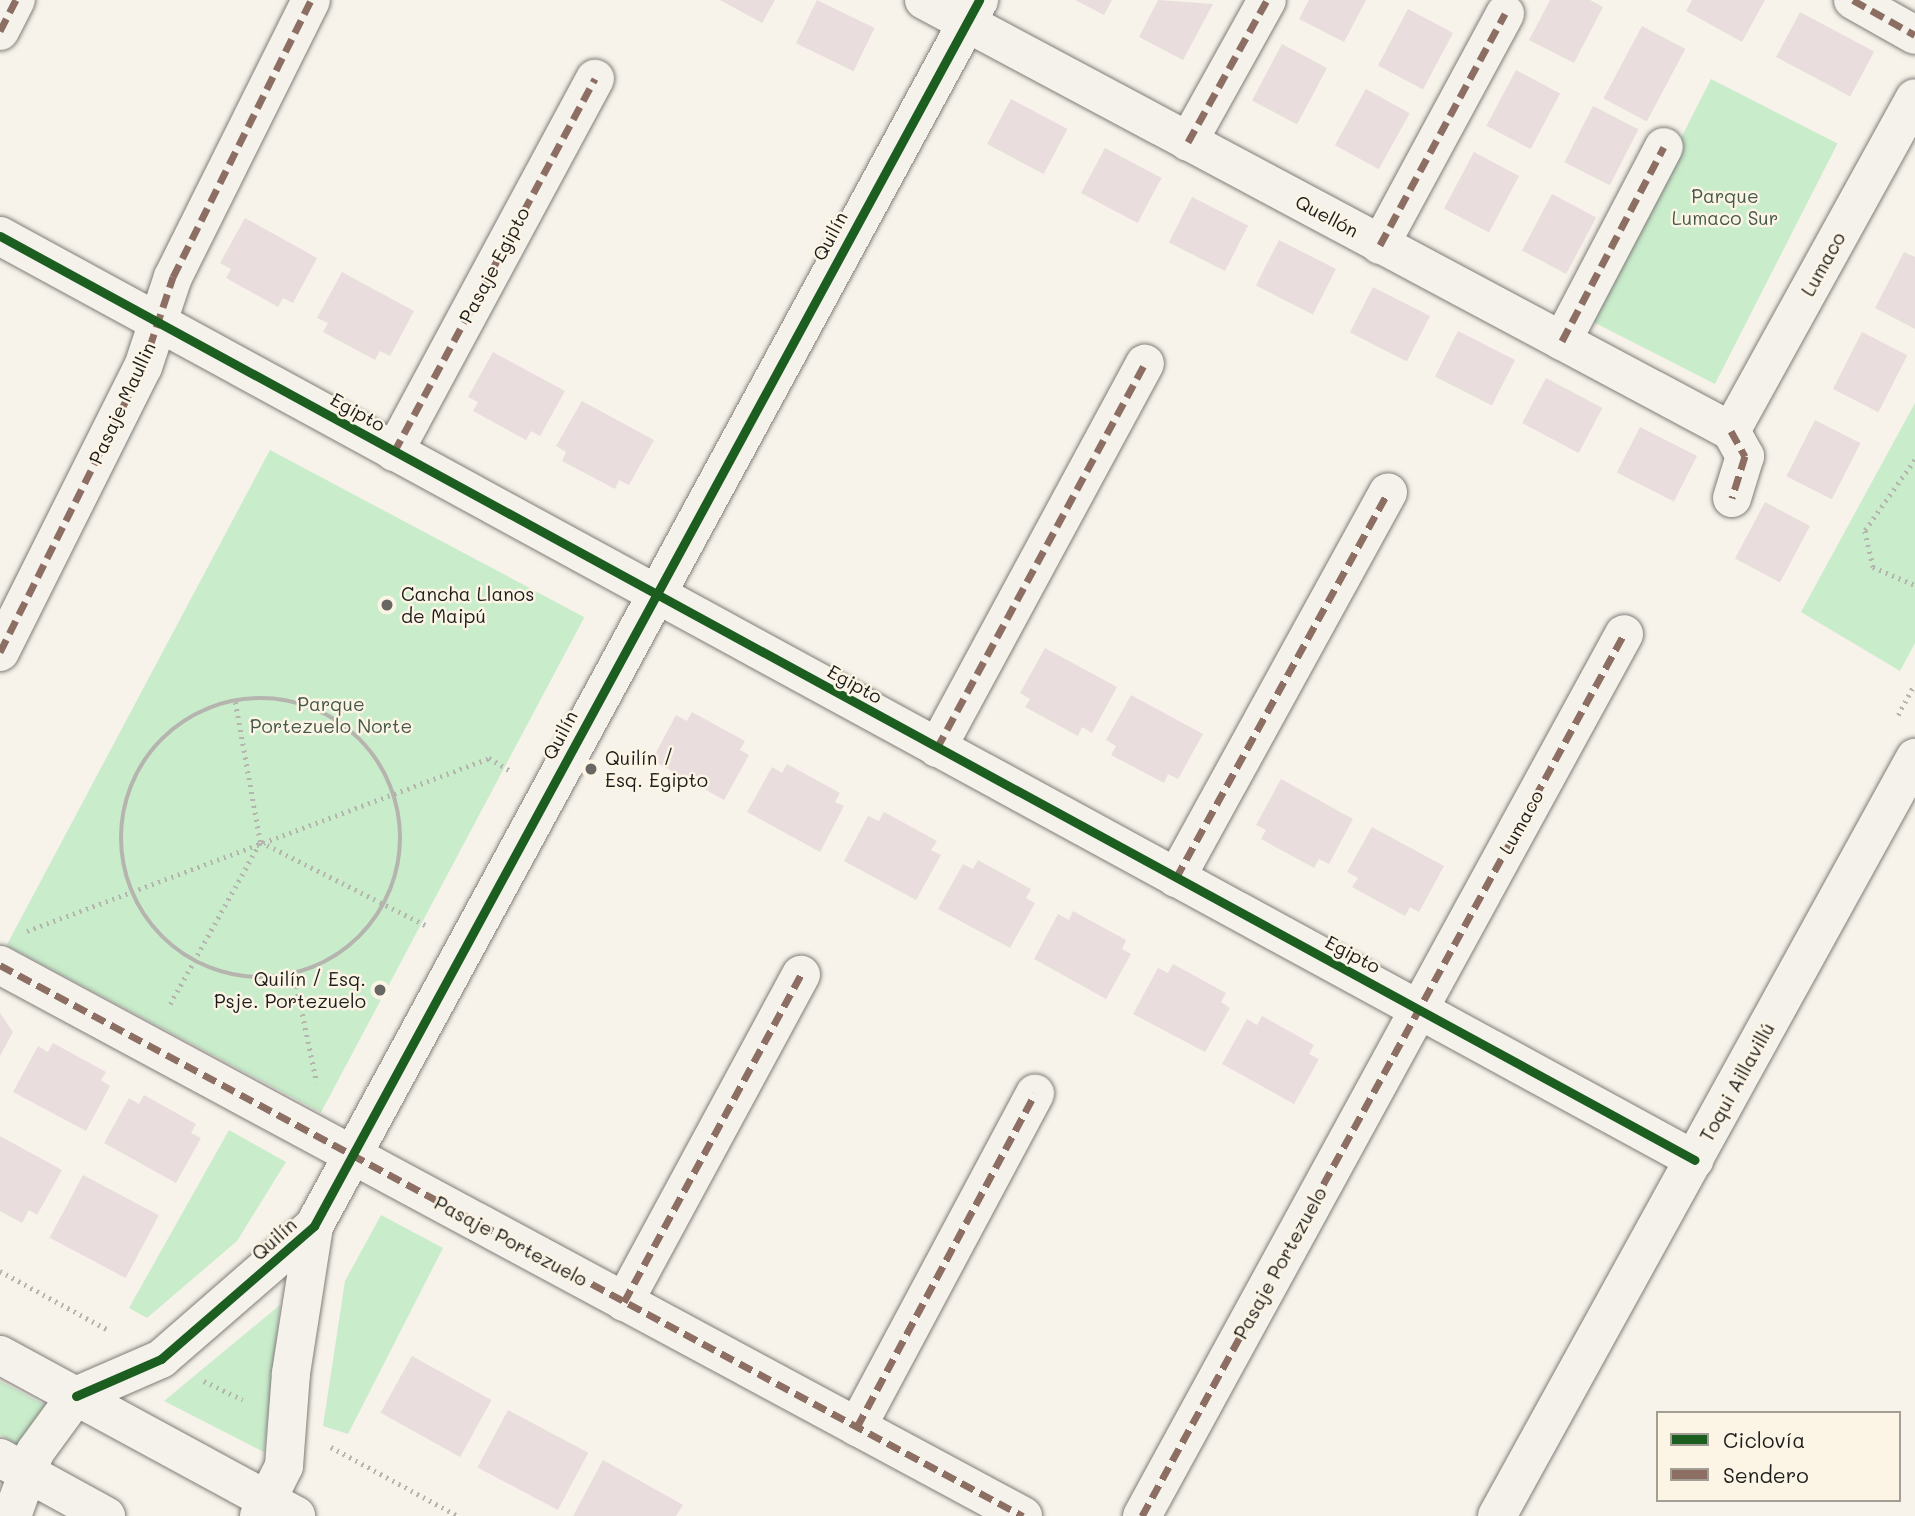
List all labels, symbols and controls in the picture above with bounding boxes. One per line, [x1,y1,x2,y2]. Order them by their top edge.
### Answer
park label: Parque Lumaco Sur [1672,185,1778,229]
street label: Quellón [1291,190,1363,242]
street label: Pasaje Egipto [454,203,534,327]
street label: Quilín [808,208,852,264]
street label: Lumaco [1796,228,1850,300]
street label: Pasaje Maullin [84,338,160,468]
street label: Egipto [327,388,389,436]
place label: Cancha Llanos de Maipú [401,583,534,627]
marker: Cancha Llanos de Maipú [379,597,395,613]
street label: Egipto [824,660,886,708]
park label: Parque Portezuelo Norte [250,693,412,737]
street label: Quilín [538,707,582,763]
place label: Quilín / Esq. Egipto [605,747,708,791]
marker: Quilín / Esq. Egipto [583,761,599,777]
street label: Lumaco [1494,786,1548,858]
street label: Egipto [1322,930,1384,978]
place label: Quilín / Esq. Psje. Portezuelo [214,968,366,1012]
marker: Quilín / Esq. Psje. Portezuelo [372,982,388,998]
street label: Toqui Aillavillú [1695,1019,1779,1145]
street label: Pasaje Portezuelo [1229,1183,1331,1343]
street label: Pasaje Portezuelo [431,1191,591,1291]
street label: Quilín [247,1213,301,1265]
legend [1656,1411,1901,1502]
text: Ciclovía [1723,1426,1805,1453]
text: Sendero [1723,1461,1809,1488]

